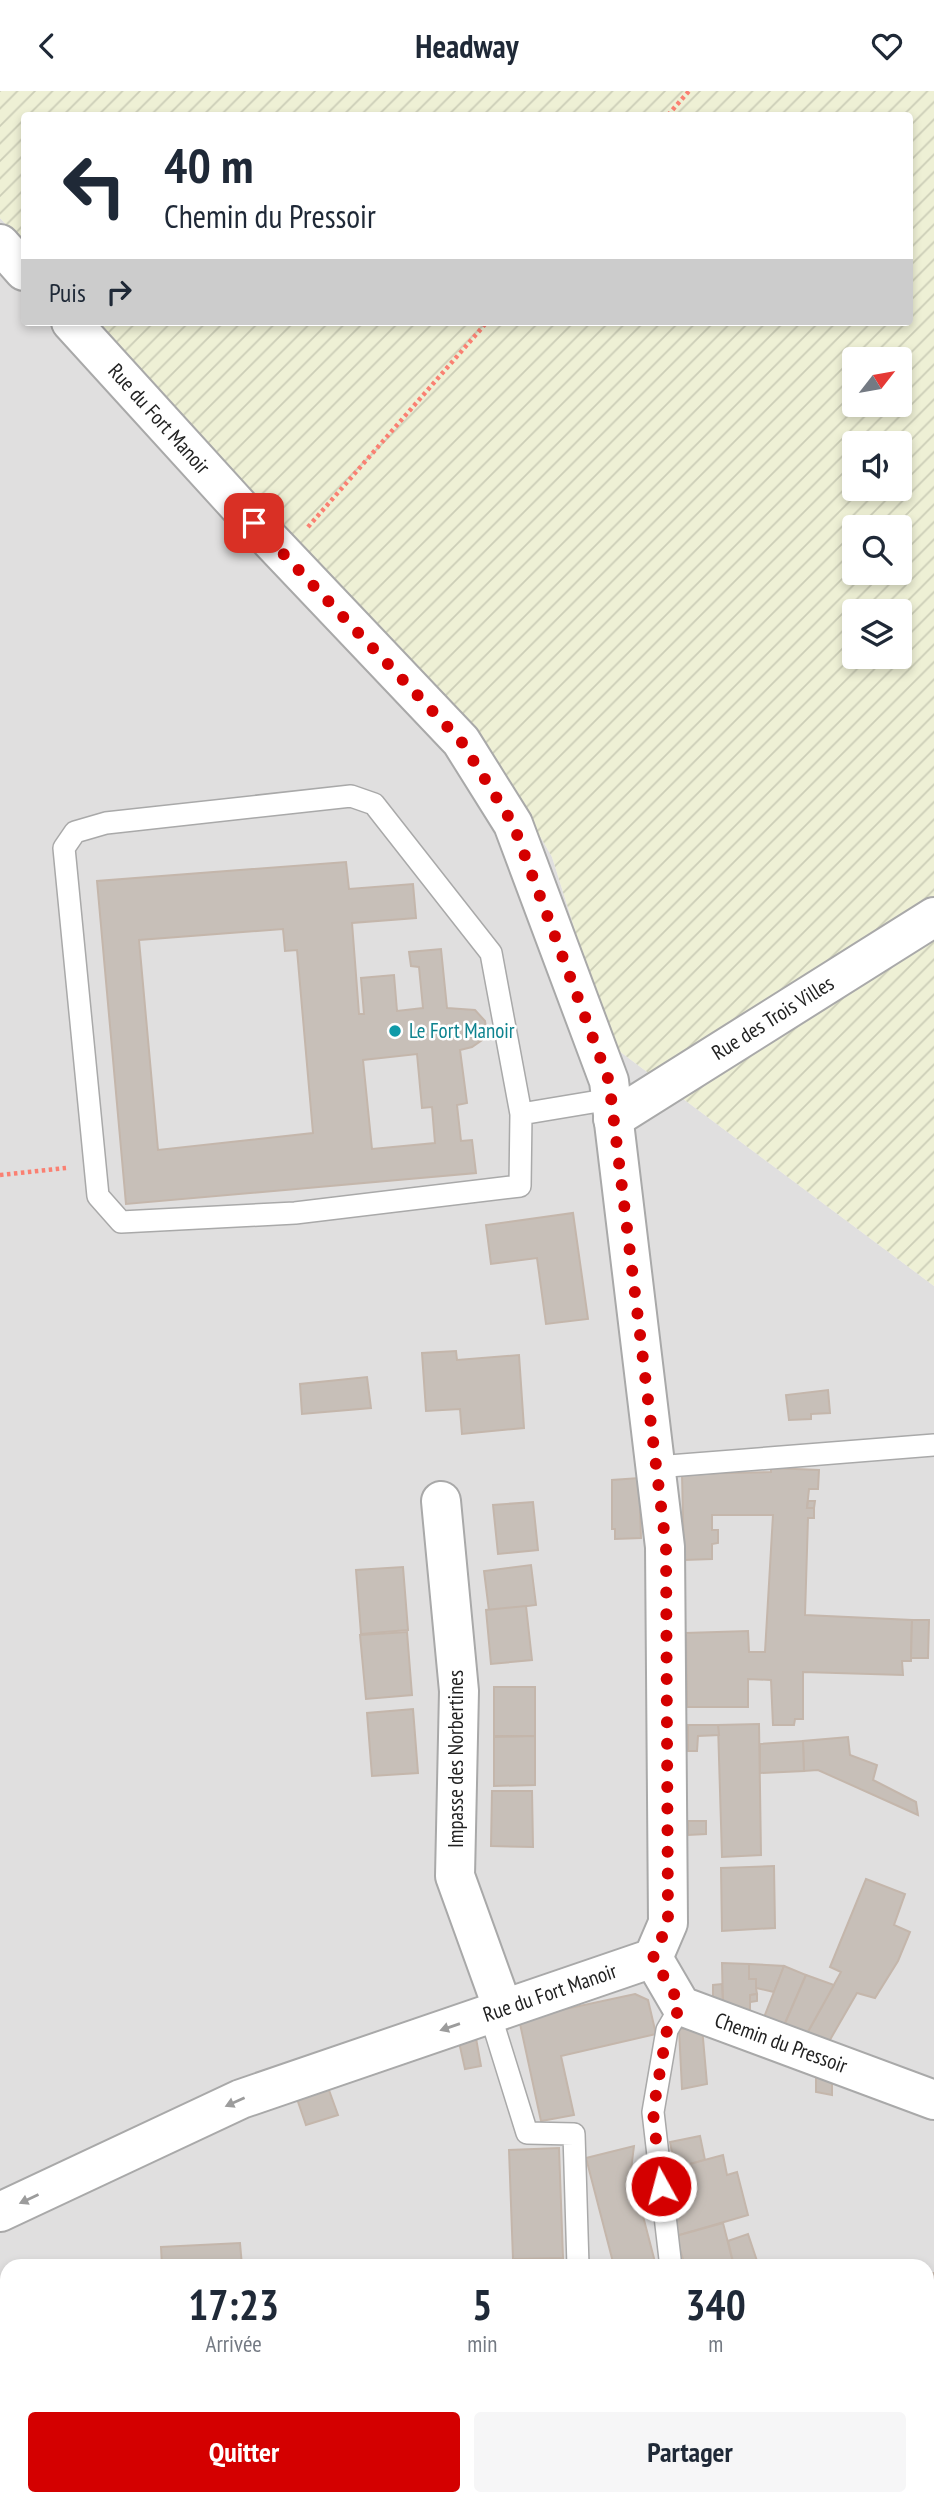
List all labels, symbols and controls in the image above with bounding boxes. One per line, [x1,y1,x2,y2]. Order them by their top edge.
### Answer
text: Headway [415,25,519,67]
icon: back [28,27,66,65]
icon: heart [868,27,906,65]
text: 40 m [164,133,253,197]
icon: left [49,140,140,231]
text: Chemin du Pressoir [164,195,376,237]
icon: right [100,273,138,311]
text: Puis [49,276,86,309]
north arrow [842,347,912,417]
map controls [842,347,912,669]
street label: Rue du Fort Manoir [103,358,216,480]
button: sound [842,431,912,501]
pin [224,493,284,553]
icon: arrive [235,504,273,542]
button: search [842,515,912,585]
button: layers [842,599,912,669]
street label: Rue des Trois Villes [707,969,839,1066]
place label: Le Fort Manoir [409,1017,515,1044]
marker: Le Fort Manoir [387,1023,403,1039]
street label: Impasse des Norbertines [442,1670,469,1848]
street label: Rue du Fort Manoir [479,1957,620,2028]
street label: Chemin du Pressoir [711,2006,851,2079]
one-way arrow [439,2022,460,2033]
one-way arrow [225,2096,245,2108]
position arrow [624,2149,698,2223]
one-way arrow [19,2193,39,2204]
text: 17:23 [188,2277,279,2332]
text: 5 [472,2277,492,2332]
text: 340 [686,2277,746,2332]
text: Arrivée [206,2329,262,2358]
text: min [467,2329,497,2358]
text: m [708,2329,723,2358]
button: Quitter [28,2412,460,2492]
button: Partager [474,2412,906,2492]

